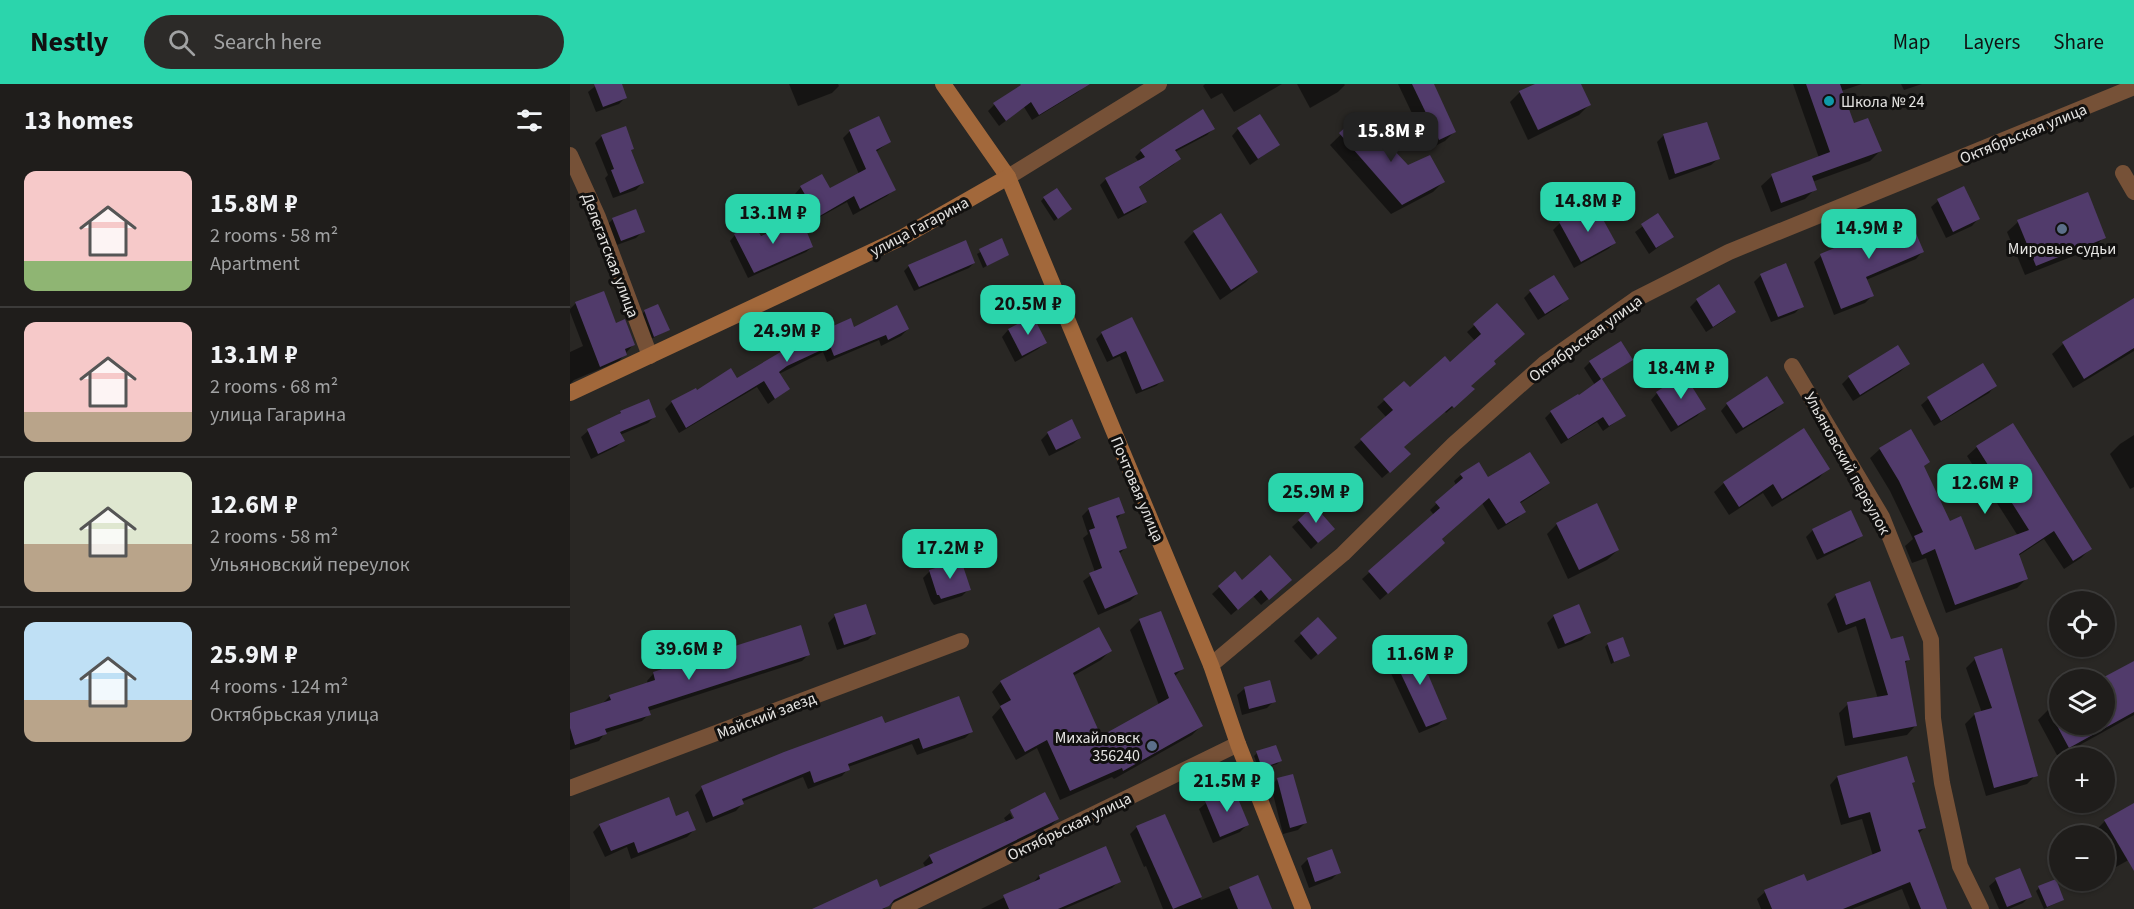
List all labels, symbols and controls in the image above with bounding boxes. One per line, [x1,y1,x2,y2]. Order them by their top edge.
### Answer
search box [144,15,564,69]
text: Nestly [30,22,108,62]
icon: search [165,26,198,59]
text: Search here [213,26,322,58]
text: Map [1893,27,1930,57]
text: Layers [1963,27,2020,57]
text: Share [2053,27,2104,57]
place label: Школа № 24 [1841,91,1925,113]
marker: Школа № 24 [1822,94,1836,108]
street label: Октябрьская улица [1957,98,2090,169]
text: 13 homes [24,102,133,139]
icon: filters [513,104,546,137]
pin: 15.8M ₽ [1336,112,1446,163]
text: 15.8M ₽ [1357,117,1425,145]
pin: 14.8M ₽ [1533,182,1643,233]
text: 15.8M ₽ [210,185,298,222]
text: 14.8M ₽ [1554,187,1622,215]
street label: Делегатская улица [576,190,644,321]
street label: улица Гагарина [866,192,973,262]
pin: 13.1M ₽ [718,194,828,245]
icon: home [72,195,144,267]
text: 13.1M ₽ [739,199,807,227]
pin: 14.9M ₽ [1814,209,1924,260]
text: 14.9M ₽ [1835,214,1903,242]
text: 2 rooms · 58 m² [210,222,338,250]
marker: Мировые судьи [2055,222,2069,236]
place label: Мировые судьи [2008,238,2116,260]
text: Apartment [210,250,300,278]
pin: 20.5M ₽ [973,285,1083,336]
text: 20.5M ₽ [994,290,1062,318]
street label: Октябрьская улица [1524,290,1647,387]
pin: 24.9M ₽ [732,312,842,363]
text: 24.9M ₽ [753,317,821,345]
text: 13.1M ₽ [210,336,298,373]
icon: home [72,346,144,418]
pin: 18.4M ₽ [1626,349,1736,400]
text: 18.4M ₽ [1647,354,1715,382]
text: 2 rooms · 68 m² [210,373,338,401]
street label: Ульяновский переулок [1799,388,1896,539]
text: улица Гагарина [210,401,346,429]
street label: Почтовая улица [1105,433,1169,546]
pin: 12.6M ₽ [1930,464,2040,515]
text: 12.6M ₽ [1951,469,2019,497]
pin: 25.9M ₽ [1261,473,1371,524]
text: 25.9M ₽ [1282,478,1350,506]
text: 12.6M ₽ [210,486,298,523]
icon: home [72,496,144,568]
text: 2 rooms · 58 m² [210,523,338,551]
pin: 17.2M ₽ [895,529,1005,580]
text: 17.2M ₽ [916,534,984,562]
text: Ульяновский переулок [210,551,410,579]
map controls [2049,591,2115,891]
button: locate [2049,591,2115,657]
pin: 39.6M ₽ [634,630,744,681]
text: 39.6M ₽ [655,635,723,663]
pin: 11.6M ₽ [1365,635,1475,686]
text: 25.9M ₽ [210,636,298,673]
text: 11.6M ₽ [1386,640,1454,668]
icon: home [72,646,144,718]
button: layers [2049,669,2115,735]
text: 4 rooms · 124 m² [210,673,348,701]
street label: Майский заезд [714,687,819,745]
text: Октябрьская улица [210,701,379,729]
place label: Михайловск 356240 [1055,727,1140,767]
marker: Михайловск 356240 [1145,739,1159,753]
button: + [2049,747,2115,813]
pin: 21.5M ₽ [1172,762,1282,813]
text: 21.5M ₽ [1193,767,1261,795]
street label: Октябрьская улица [1004,787,1135,866]
button: − [2049,825,2115,891]

